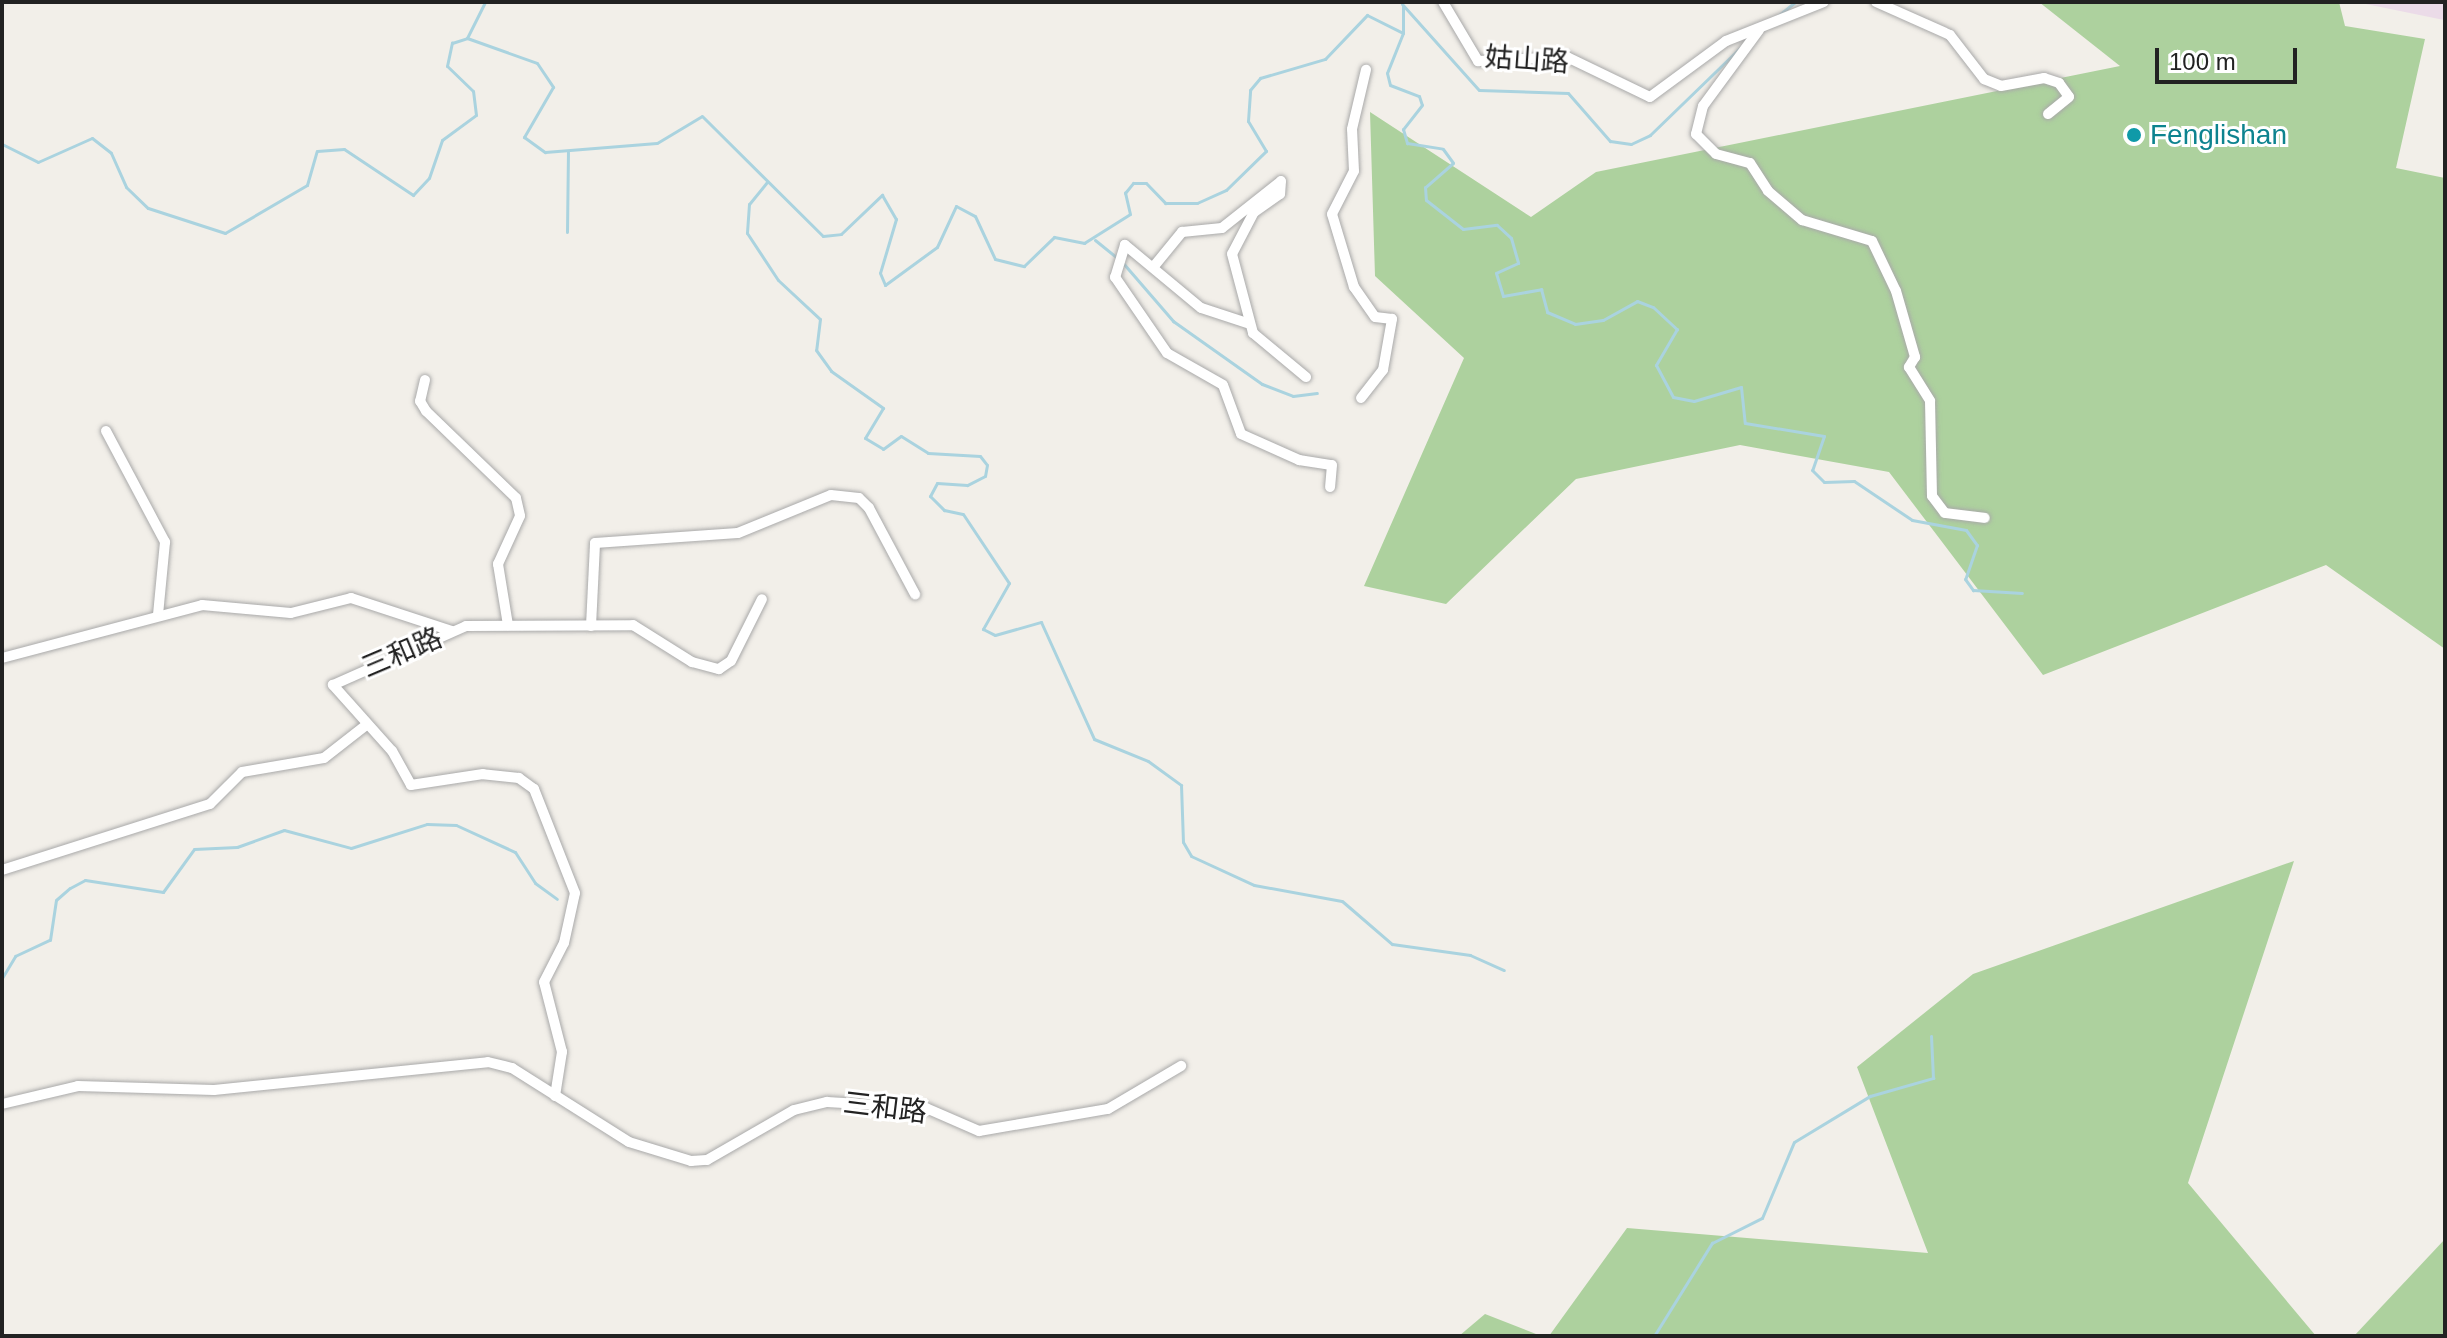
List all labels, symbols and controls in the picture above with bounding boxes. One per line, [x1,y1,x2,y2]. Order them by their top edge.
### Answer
scale bar [2159,32,2301,82]
street label: 姑山路 [1484,40,1570,80]
text: 100 m [2169,48,2236,75]
place label: Fenglishan [2150,118,2287,152]
marker: Fenglishan [2125,126,2143,144]
street label: 三和路 [357,621,447,685]
street label: 三和路 [841,1086,929,1130]

